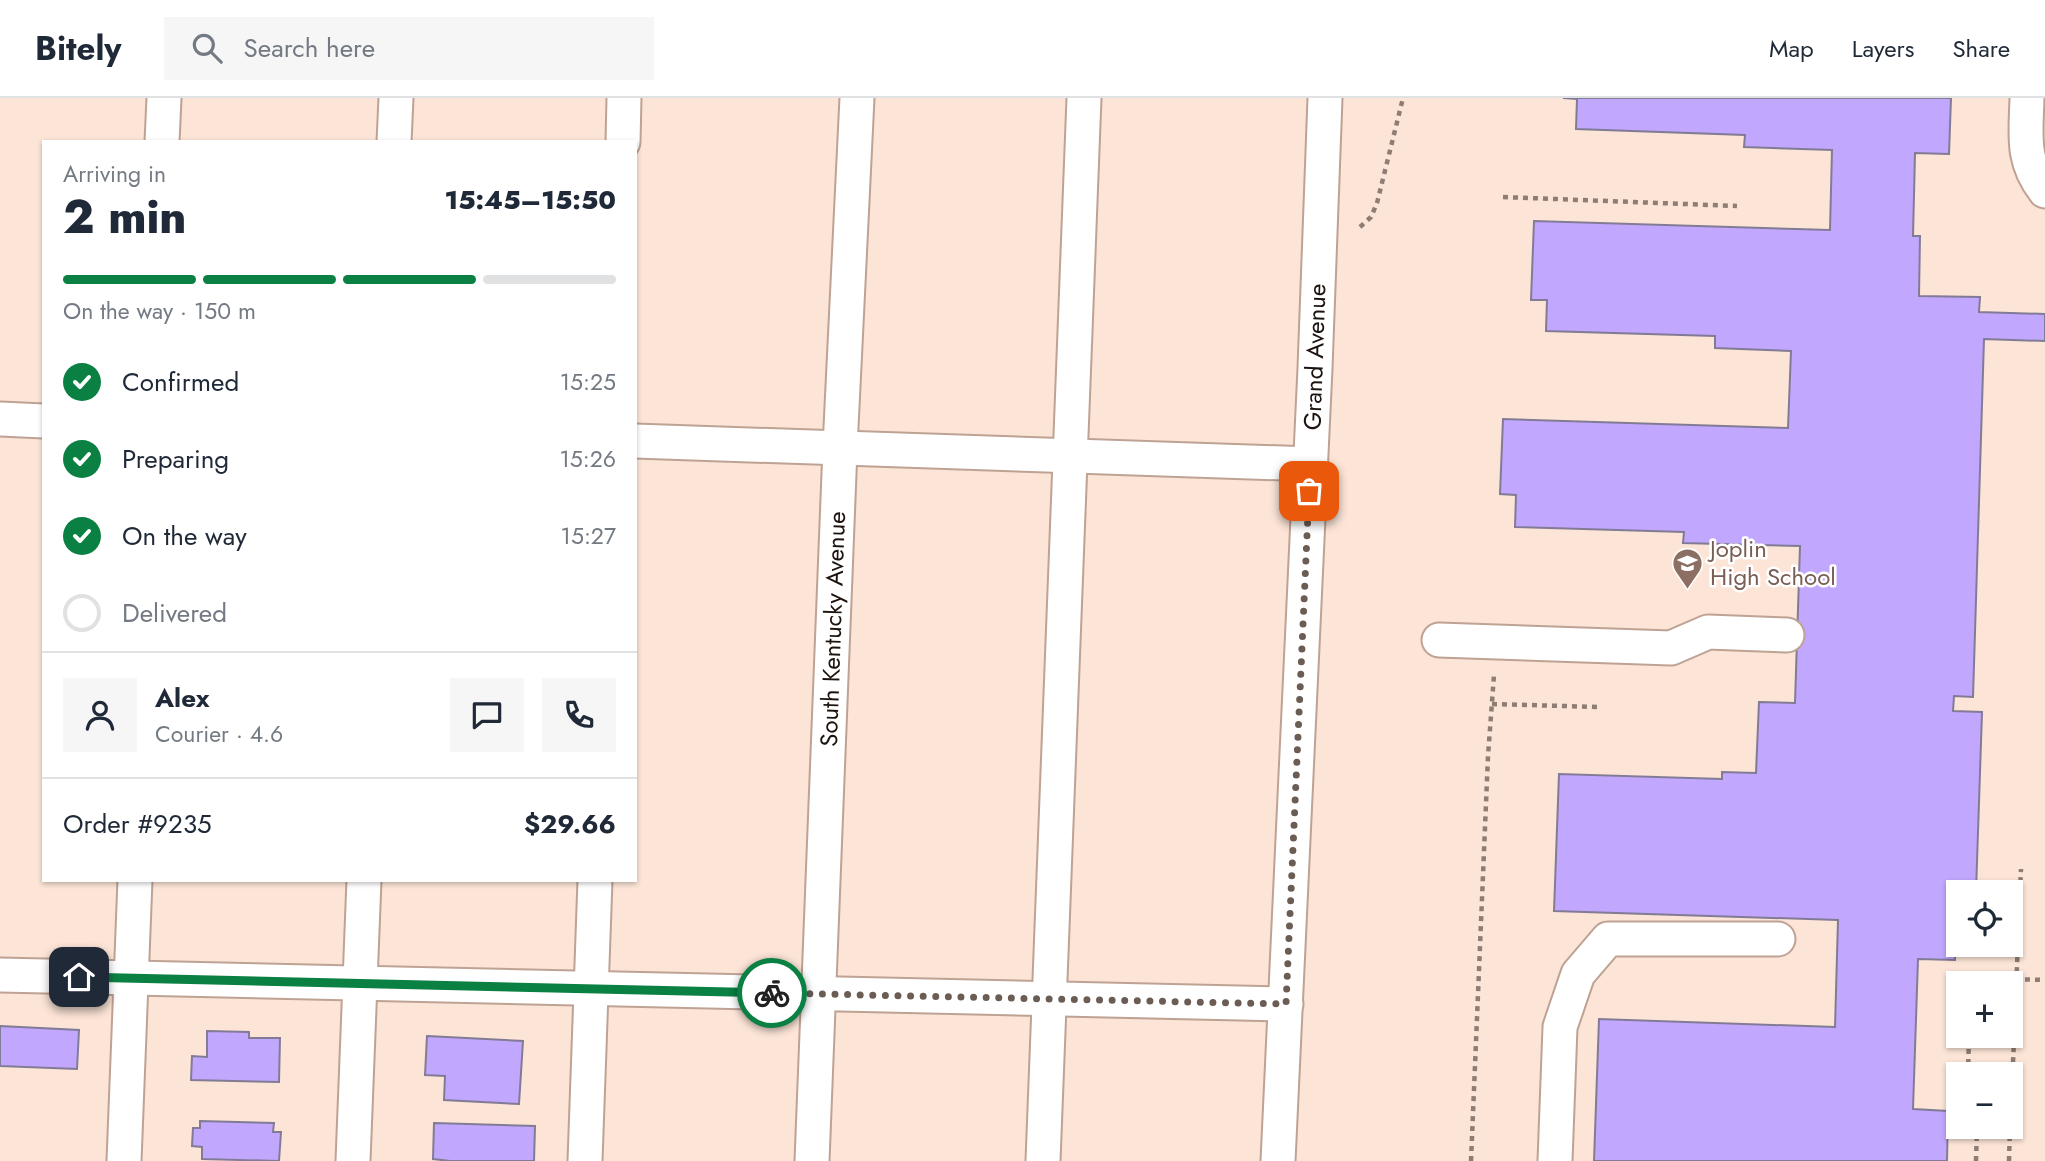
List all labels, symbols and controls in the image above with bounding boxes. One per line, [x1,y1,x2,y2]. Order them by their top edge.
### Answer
search box [164,17,654,80]
text: Bitely [35,25,122,72]
icon: search [188,29,226,67]
text: Search here [244,29,375,67]
text: Map [1769,31,1814,66]
text: Layers [1852,31,1914,66]
text: Share [1952,31,2010,66]
text: Arriving in [63,157,166,191]
text: 15:45–15:50 [444,181,616,219]
text: 2 min [63,184,187,250]
street label: Grand Avenue [1294,283,1335,431]
text: On the way · 150 m [63,294,256,328]
icon: check [63,363,101,401]
text: Confirmed [122,363,239,401]
text: 15:25 [560,365,616,399]
icon: check [63,440,101,478]
text: Preparing [122,440,229,478]
text: 15:26 [559,442,616,476]
pin [1279,461,1339,521]
icon: bag [1290,472,1328,510]
street label: South Kentucky Avenue [811,511,854,747]
icon: check [63,517,101,555]
text: On the way [122,517,247,555]
text: 15:27 [561,519,616,553]
place label: Joplin High School [1707,531,1836,594]
school or university icon: Joplin High School [1670,546,1704,590]
text: Delivered [122,594,227,632]
button: person [63,678,137,752]
button: chat [450,678,524,752]
button: phone [542,678,616,752]
text: Alex [155,679,209,717]
text: Courier · 4.6 [155,717,283,751]
text: Order #9235 [63,805,212,843]
text: $29.66 [524,805,616,843]
map controls [1946,880,2023,1139]
button: locate [1946,880,2023,957]
pin [49,947,109,1007]
icon: home [60,958,98,996]
courier [737,958,807,1028]
button: + [1946,971,2023,1048]
icon: bike [753,974,791,1012]
button: − [1946,1062,2023,1139]

